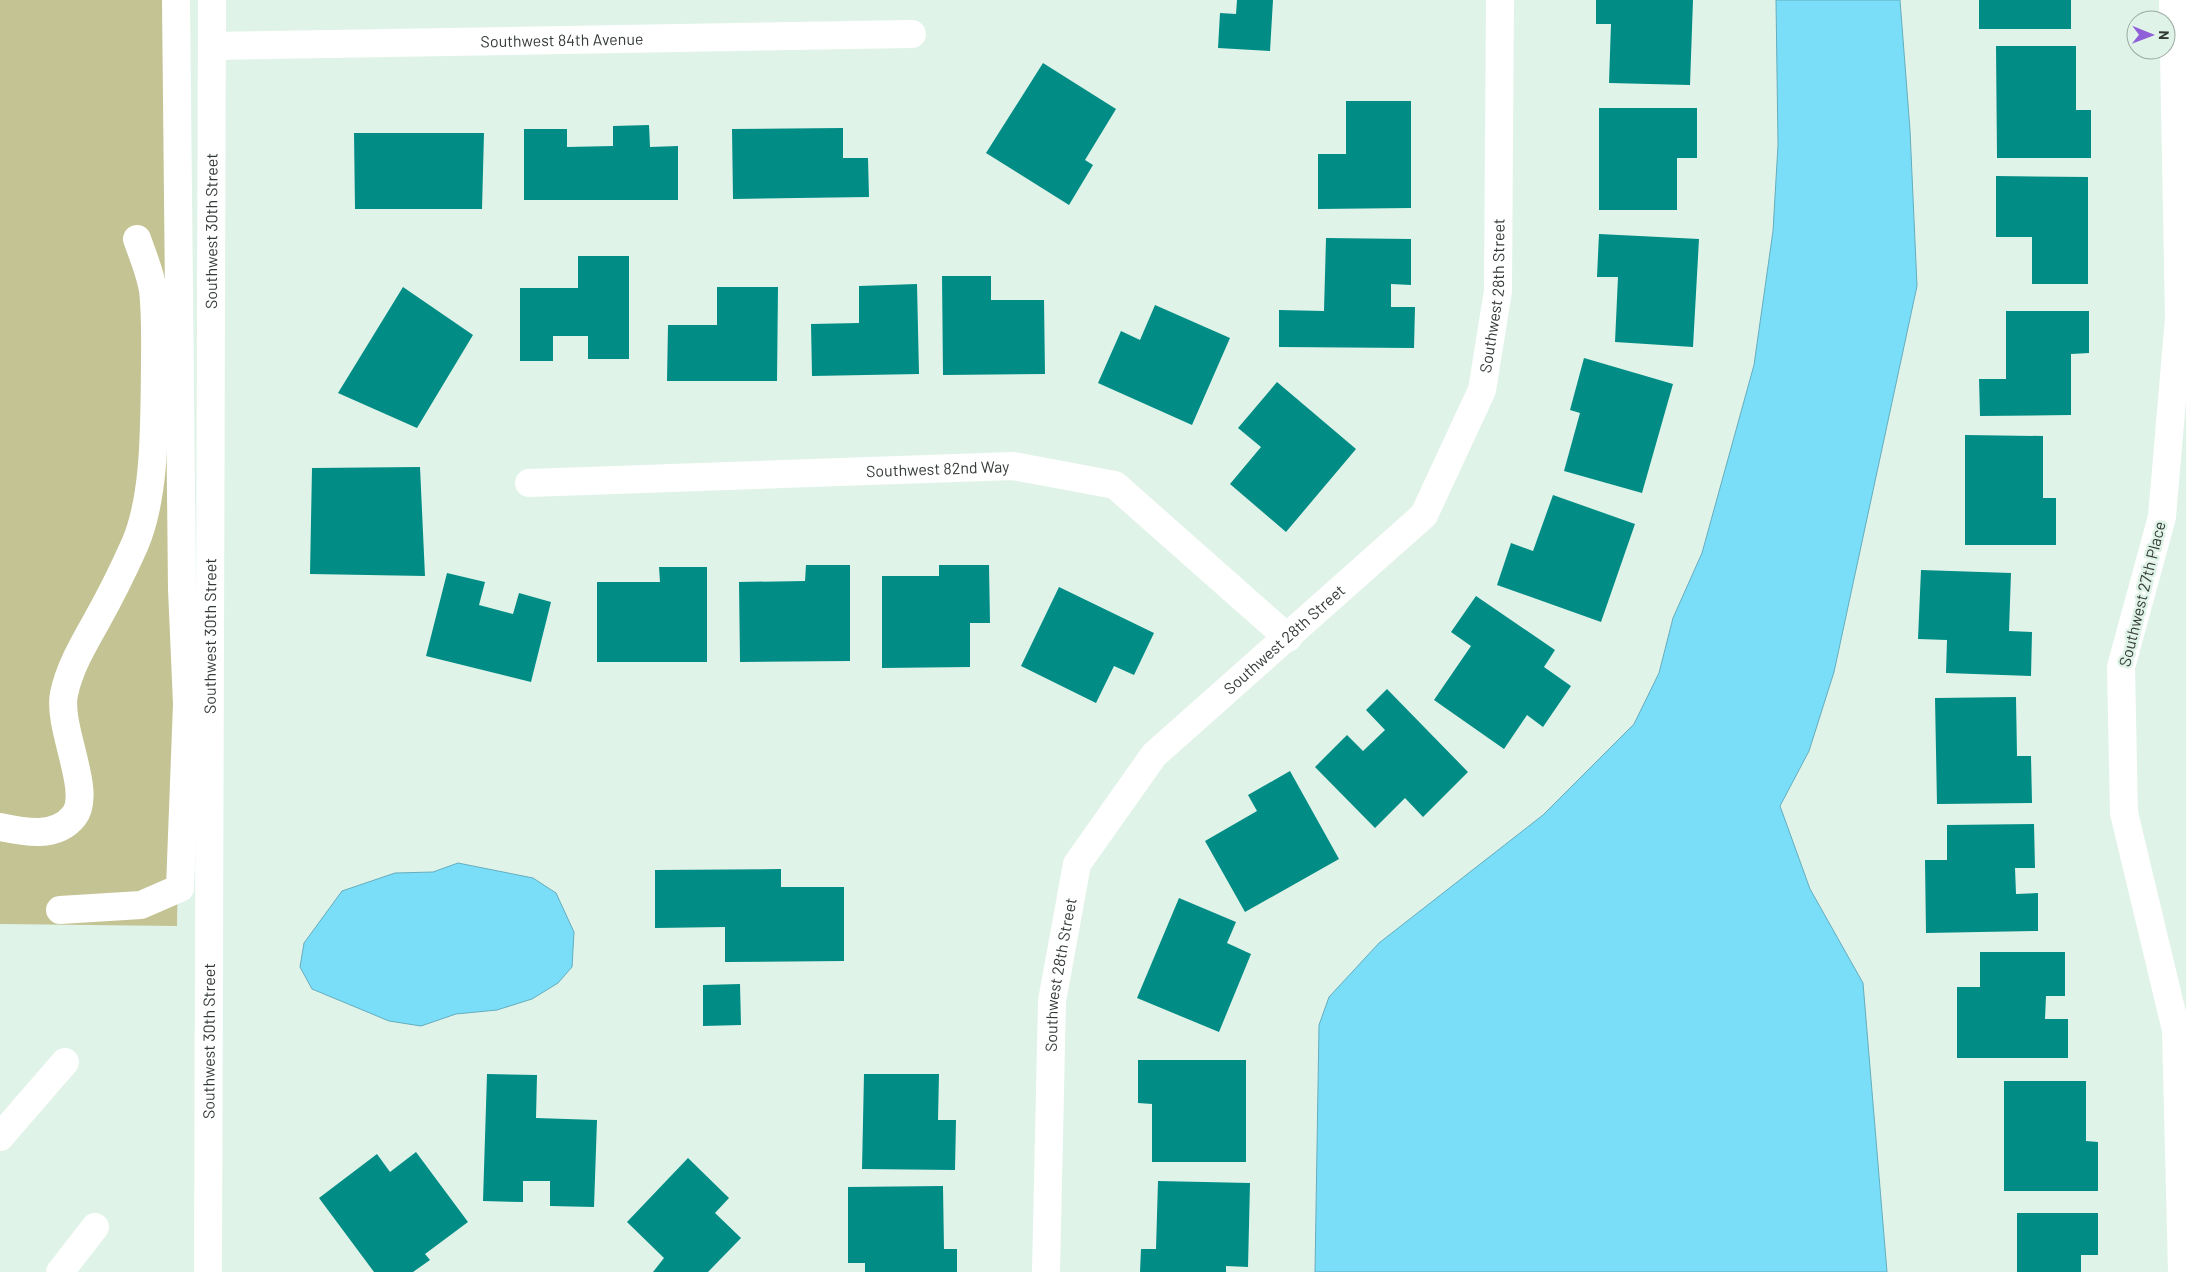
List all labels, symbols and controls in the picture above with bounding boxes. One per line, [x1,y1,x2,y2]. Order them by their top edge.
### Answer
north arrow [2126,10,2176,60]
street label: Southwest 84th Avenue [480,29,644,50]
text: N [2156,30,2173,40]
street label: Southwest 30th Street [201,153,221,309]
street label: Southwest 28th Street [1475,218,1507,374]
street label: Southwest 82nd Way [866,456,1010,480]
street label: Southwest 27th Place [2114,519,2169,669]
street label: Southwest 30th Street [200,558,219,714]
street label: Southwest 28th Street [1219,580,1348,698]
street label: Southwest 28th Street [1041,896,1080,1052]
street label: Southwest 30th Street [198,963,218,1119]

